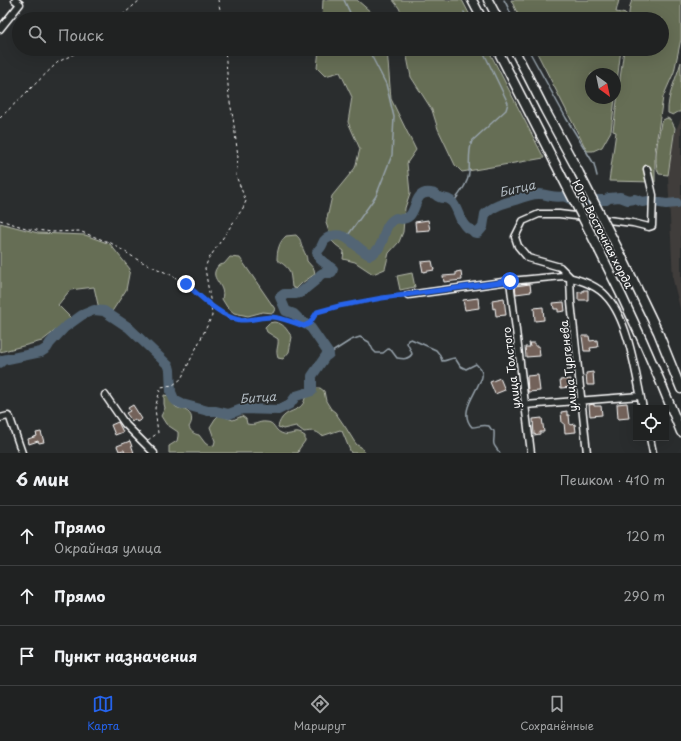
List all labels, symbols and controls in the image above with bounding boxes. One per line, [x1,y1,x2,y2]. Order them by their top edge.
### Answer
search box [12,12,669,56]
icon: search [26,23,48,45]
text: Поиск [58,23,104,46]
north arrow [585,68,621,104]
water label: Битца [497,175,537,201]
street label: Юго-Восточная хорда [568,176,638,292]
route start [501,272,519,290]
route end [177,275,195,293]
street label: улица Тургенева [555,319,581,413]
street label: улица Толстого [498,326,524,410]
water label: Битца [239,387,277,407]
map controls [633,405,669,441]
button: locate [633,405,669,441]
text: 6 мин [16,466,69,492]
text: Пешком · 410 m [560,470,665,489]
text: Прямо [54,515,105,538]
icon: ahead [16,525,38,547]
text: 120 m [626,526,665,545]
text: Окрайная улица [54,538,161,557]
text: Прямо [54,584,105,607]
icon: ahead [16,585,38,607]
text: 290 m [624,586,665,605]
text: Пункт назначения [54,644,197,667]
icon: arrive [16,645,38,667]
tab: Карта [87,693,119,734]
tab: Маршрут [294,693,346,734]
tab: Сохранённые [520,693,594,734]

